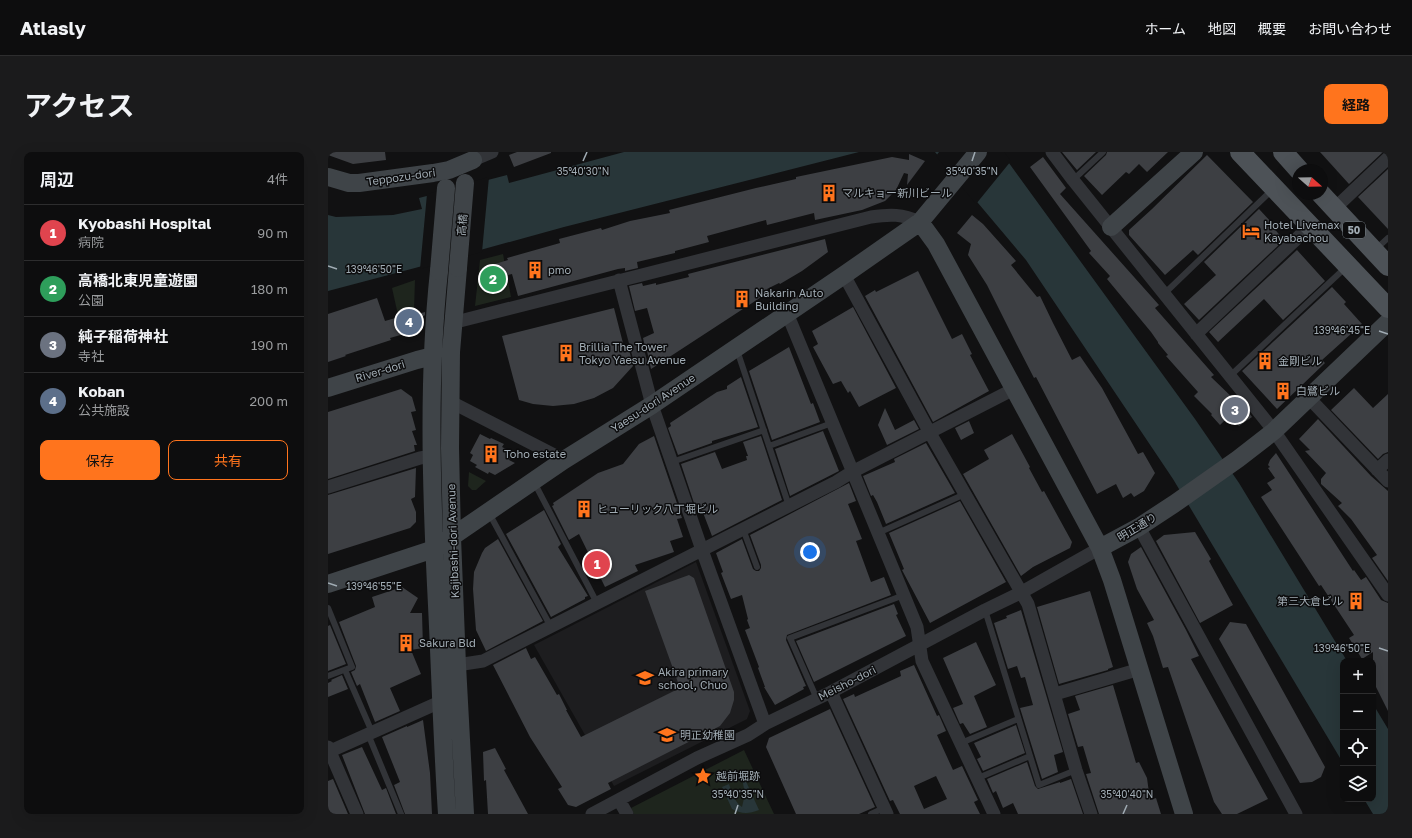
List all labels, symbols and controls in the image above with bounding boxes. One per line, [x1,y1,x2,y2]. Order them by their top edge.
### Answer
text: Atlasly [20,16,86,39]
text: ホーム [1144,20,1186,37]
text: 地図 [1208,20,1236,37]
text: 概要 [1258,20,1286,37]
text: お問い合わせ [1308,20,1392,37]
button: 経路 [1324,84,1388,124]
text: アクセス [24,89,135,122]
north arrow [1292,164,1328,200]
street label: Teppozu-dori [366,165,436,188]
text: 35°40'30"N [557,165,609,177]
text: 35°40'35"N [946,165,998,177]
text: 周辺 [40,169,74,190]
text: 4件 [267,171,288,187]
building icon: マルキョー新川ビール [819,183,839,203]
place label: マルキョー新川ビール [842,186,952,199]
street label: 高橋 [454,213,469,236]
text: Kyobashi Hospital [78,214,211,232]
place label: Hotel Livemax Kayabachou [1264,218,1340,244]
hotel icon: Hotel Livemax Kayabachou [1241,221,1261,241]
road number: 50 [1343,222,1365,238]
text: 1 [50,225,56,241]
text: 90 m [257,225,288,241]
text: 病院 [78,234,104,250]
building icon: pmo [525,260,545,280]
text: 139°46'50"E [346,263,402,275]
place label: pmo [548,263,571,276]
pin: 2 [480,264,506,294]
text: 高橋北東児童遊園 [78,271,198,289]
text: 2 [49,281,57,297]
text: 180 m [251,281,288,297]
place label: Nakarin Auto Building [755,286,824,312]
building icon: Nakarin Auto Building [732,289,752,309]
text: 公園 [78,292,104,308]
pin: 4 [396,307,422,337]
text: 139°46'45"E [1314,324,1370,336]
text: 純子稲荷神社 [78,327,168,345]
text: 3 [49,337,57,353]
text: 190 m [251,337,288,353]
place label: Brillia The Tower Tokyo Yaesu Avenue [579,340,686,366]
building icon: Brillia The Tower Tokyo Yaesu Avenue [556,343,576,363]
text: 寺社 [78,348,104,364]
building icon: 金剛ビル [1255,351,1275,371]
place label: 金剛ビル [1278,354,1322,367]
street label: River-dori [353,357,406,384]
street label: Yaesu-dori Avenue [608,371,697,435]
building icon: 白鷺ビル [1273,381,1293,401]
text: Koban [78,382,125,400]
place label: 白鷺ビル [1296,384,1340,397]
text: 4 [49,393,57,409]
text: 200 m [250,393,288,409]
pin: 3 [1222,395,1248,425]
text: 公共施設 [78,402,130,418]
button: 保存 [40,440,160,480]
button: 共有 [168,440,288,480]
building icon: Toho estate [481,444,501,464]
place label: Toho estate [504,447,566,460]
street label: Kajibashi-dori Avenue [444,484,461,598]
building icon: ヒューリック八丁堀ビル [574,499,594,519]
place label: ヒューリック八丁堀ビル [597,502,718,515]
street label: 明正通り [1115,510,1159,543]
your location [800,542,820,562]
pin: 1 [584,549,610,579]
text: 139°46'55"E [346,580,402,592]
building icon: 第三大倉ビル [1346,591,1366,611]
place label: 第三大倉ビル [1277,594,1343,607]
building icon: Sakura Bld [396,633,416,653]
place label: Sakura Bld [419,636,476,649]
text: 139°46'50"E [1314,642,1370,654]
map controls [1340,658,1376,802]
button: + [1340,658,1376,694]
street label: Meisho-dori [816,662,878,703]
place label: Akira primary school, Chuo [658,665,728,691]
school or university icon: Akira primary school, Chuo [635,668,655,688]
button: − [1340,694,1376,730]
school or university icon: 明正幼稚園 [657,725,677,745]
place label: 明正幼稚園 [680,728,735,741]
button: locate [1340,730,1376,766]
place icon: 越前堀跡 [693,766,713,786]
button: layers [1340,766,1376,802]
place label: 越前堀跡 [716,769,760,782]
text: 35°40'35"N [712,788,764,800]
text: 35°40'40"N [1101,788,1153,800]

